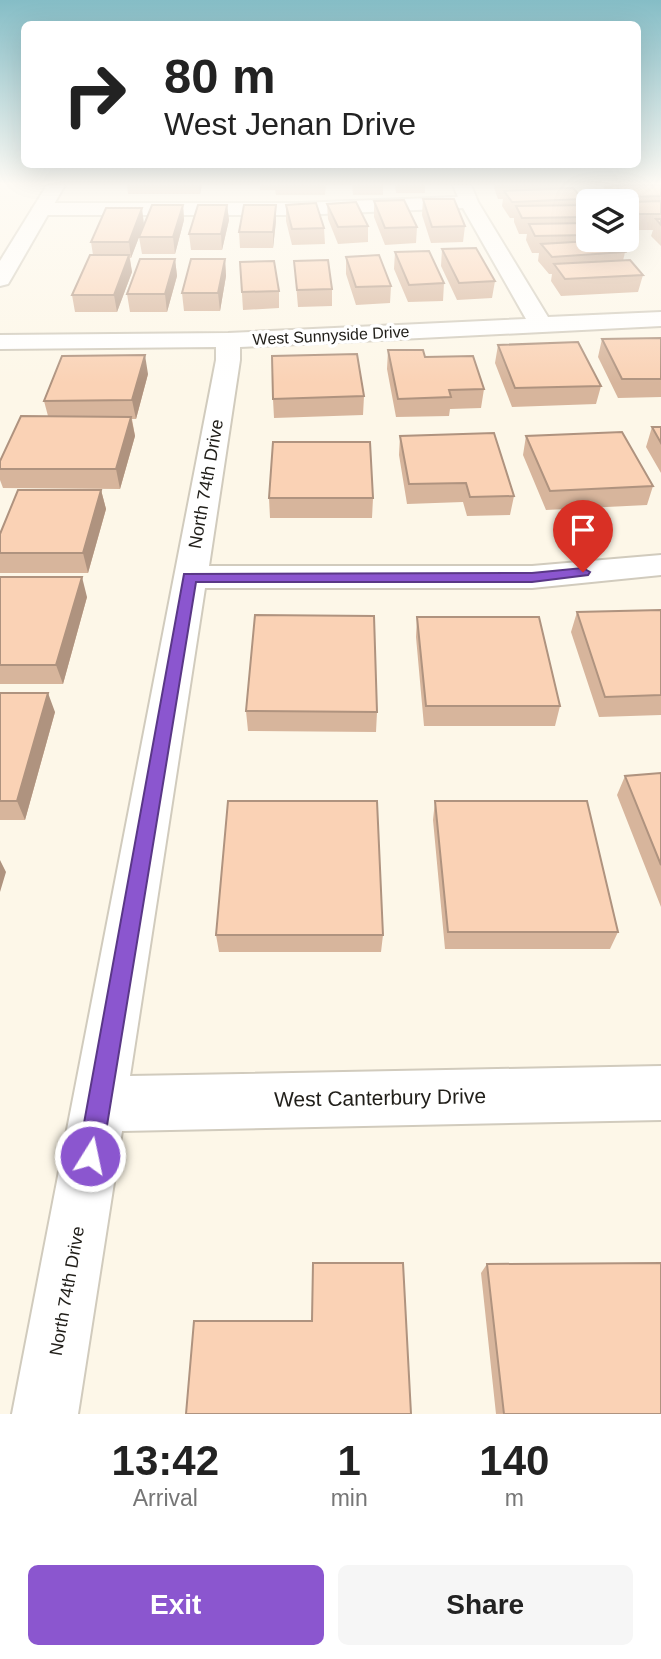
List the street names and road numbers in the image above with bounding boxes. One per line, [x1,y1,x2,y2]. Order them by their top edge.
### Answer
street label: West Sunnyside Drive [252,323,410,348]
street label: North 74th Drive [185,418,227,550]
street label: West Canterbury Drive [274,1084,486,1111]
street label: North 74th Drive [46,1225,88,1357]

